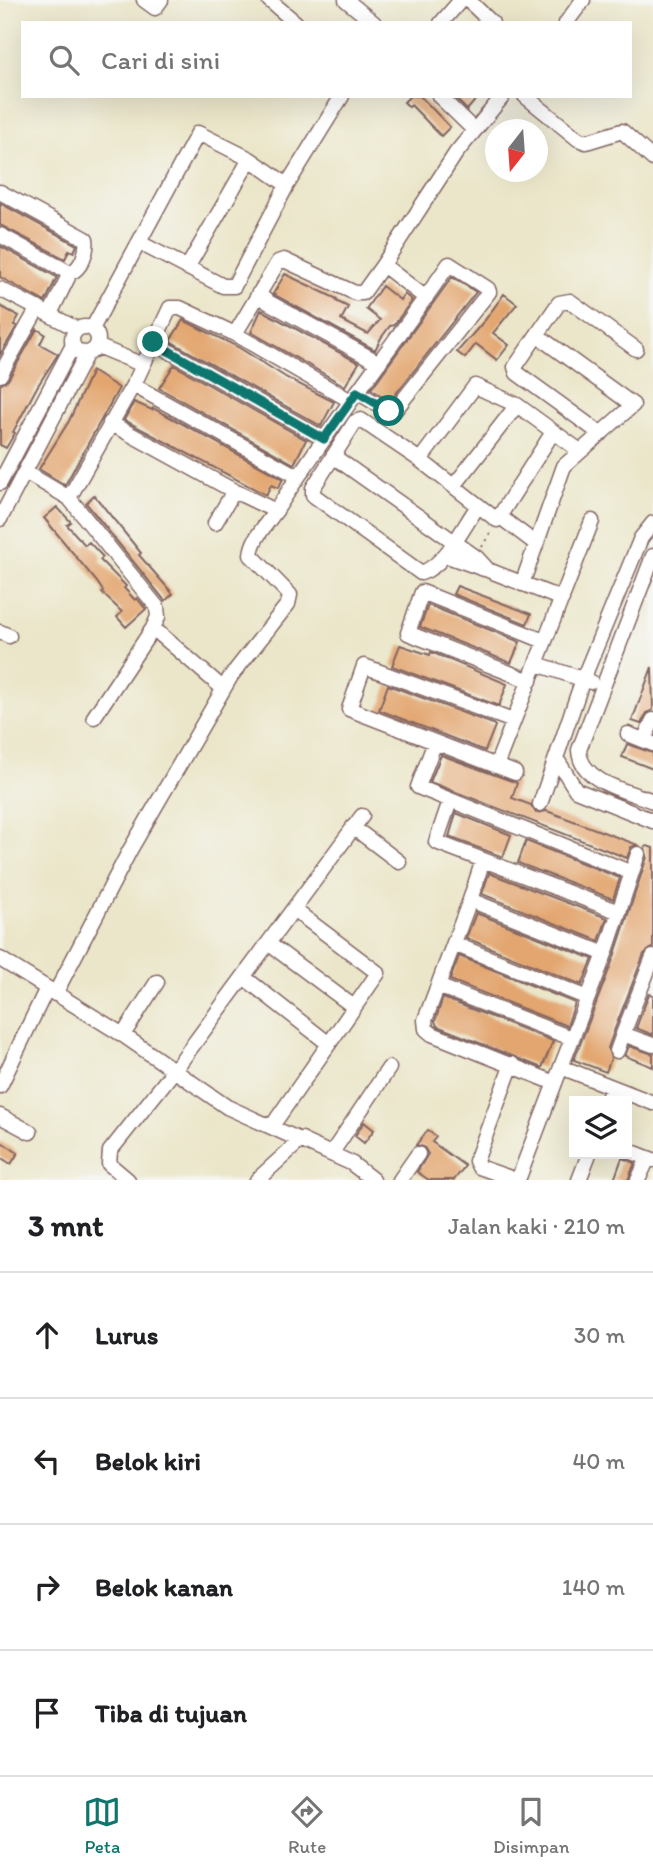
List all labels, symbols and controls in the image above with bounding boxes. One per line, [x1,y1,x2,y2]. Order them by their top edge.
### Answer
search box [21,21,632,98]
icon: search [45,41,83,79]
text: Cari di sini [101,44,220,76]
north arrow [485,119,548,182]
route end [137,326,168,357]
route start [373,395,404,426]
map controls [569,1096,632,1159]
button: layers [569,1096,632,1159]
text: 3 mnt [28,1207,104,1244]
text: Jalan kaki · 210 m [448,1212,625,1240]
icon: ahead [28,1316,66,1354]
text: Lurus [95,1319,158,1351]
text: 30 m [574,1321,625,1349]
icon: left [28,1442,66,1480]
text: Belok kiri [95,1445,201,1477]
text: 40 m [572,1447,625,1475]
icon: right [28,1568,66,1606]
text: Belok kanan [95,1571,233,1603]
text: 140 m [562,1573,625,1601]
icon: arrive [28,1694,66,1732]
text: Tiba di tujuan [95,1697,247,1729]
tab: Peta [83,1793,121,1858]
tab: Rute [288,1793,326,1858]
tab: Disimpan [493,1793,570,1858]

